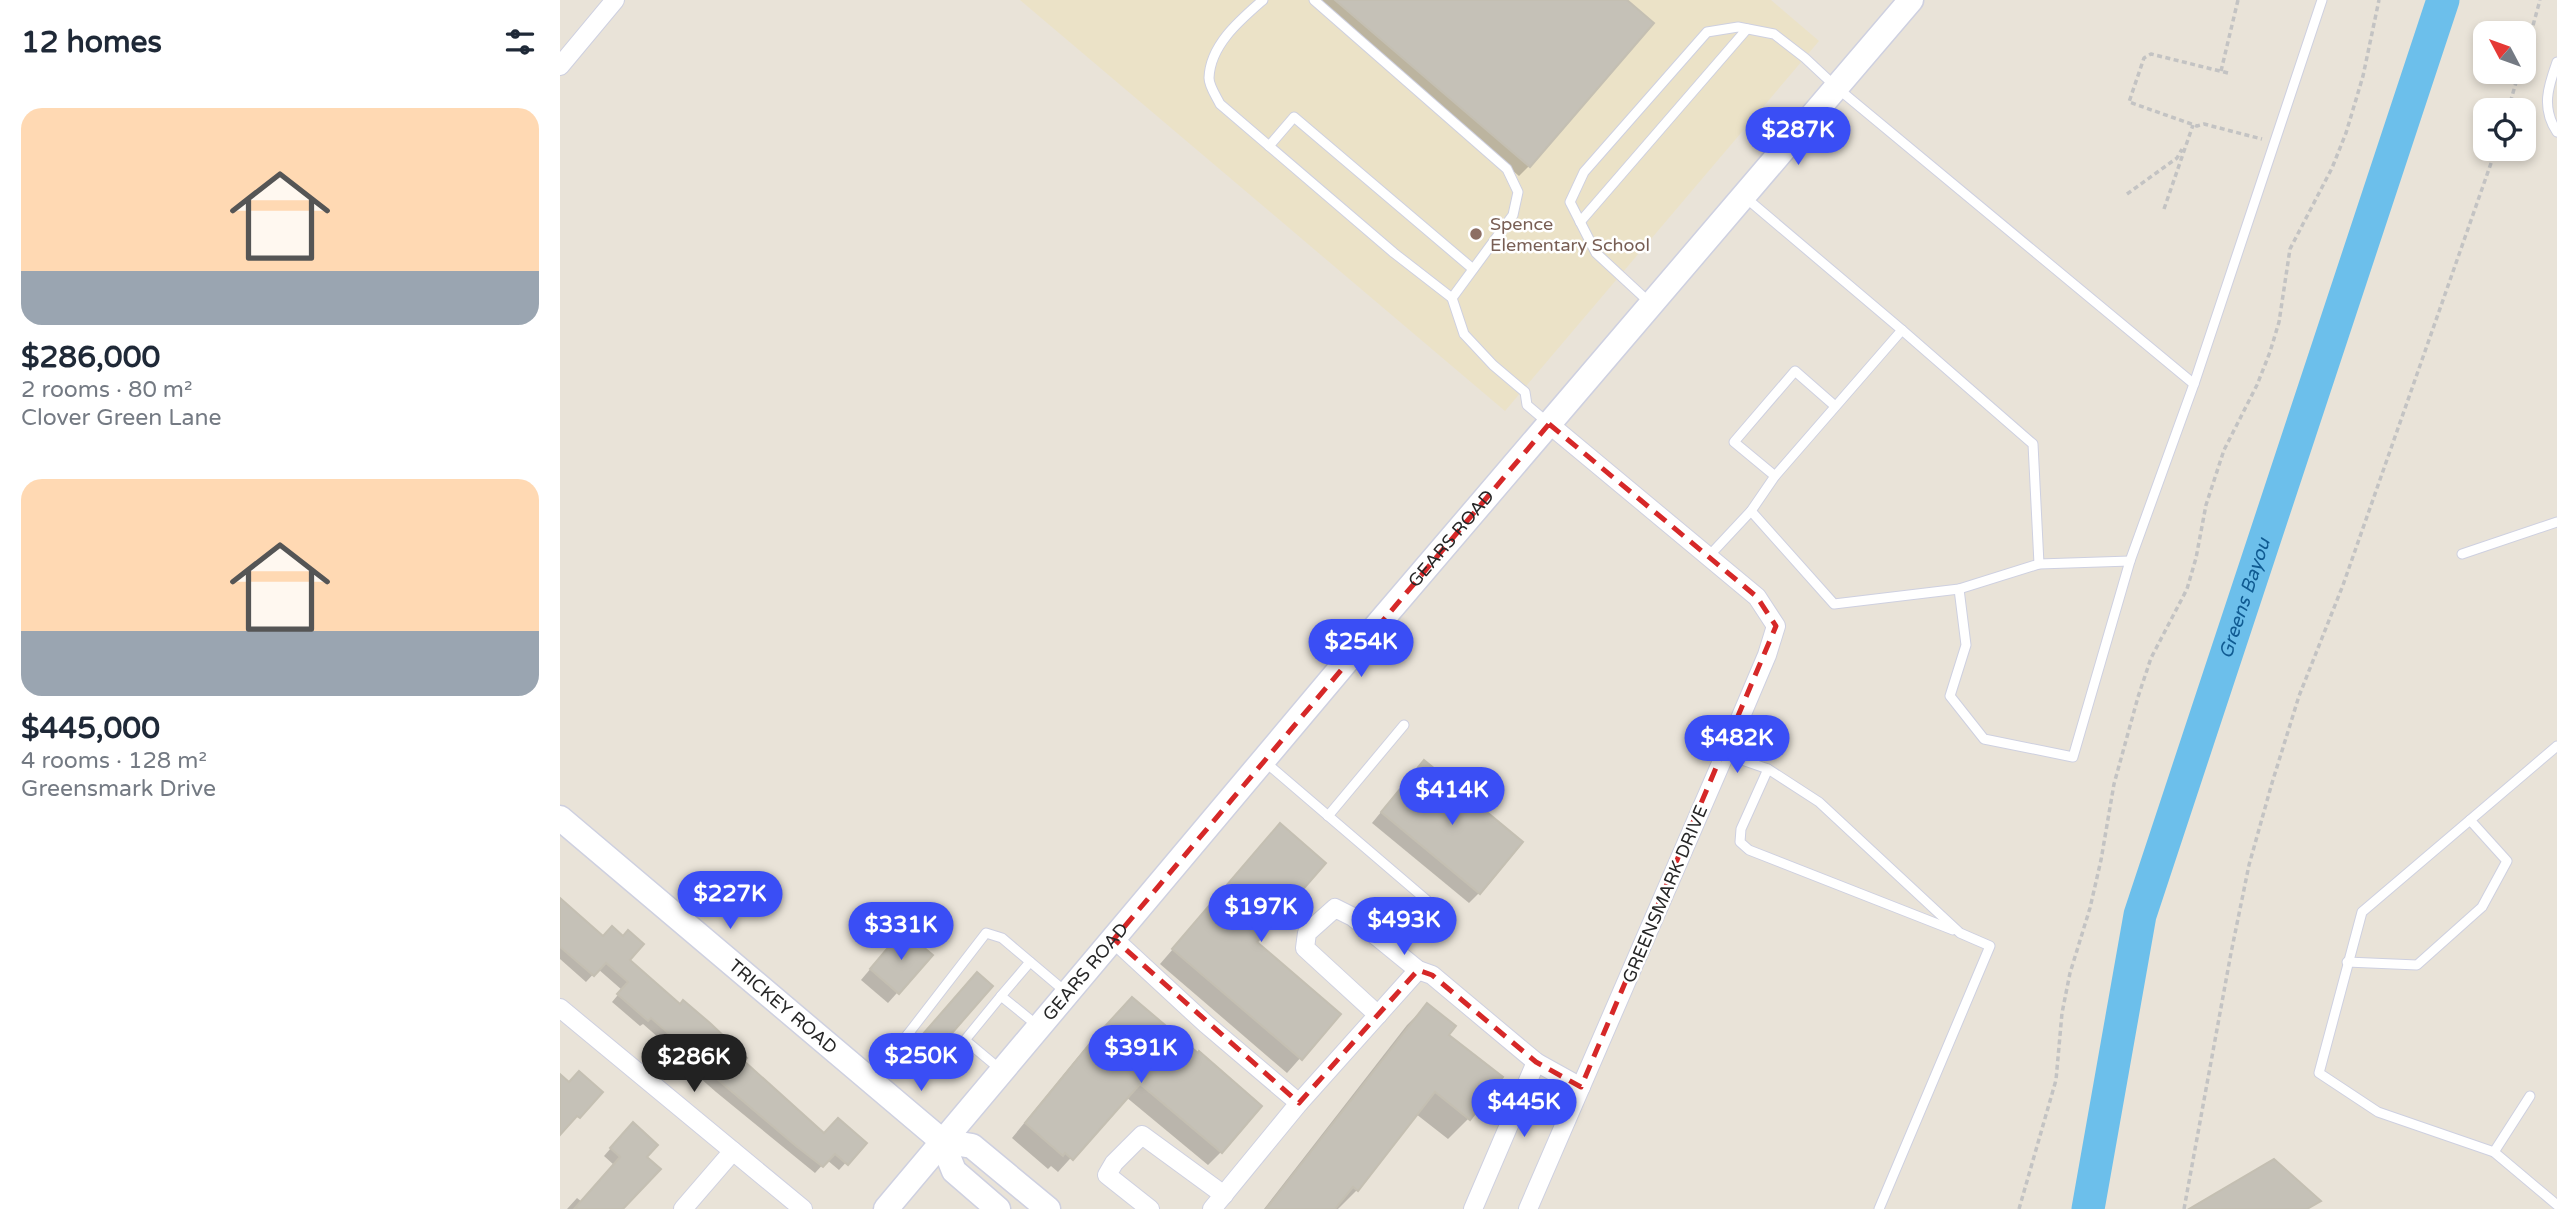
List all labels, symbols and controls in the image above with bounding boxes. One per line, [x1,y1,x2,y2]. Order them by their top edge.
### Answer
north arrow [2473,21,2536,84]
map controls [2473,21,2536,161]
icon: filters [501,23,539,61]
text: 12 homes [21,24,162,61]
button: locate [2473,98,2536,161]
pin: $287K [1749,108,1847,167]
text: $287K [1762,116,1834,144]
icon: home [217,153,343,279]
place label: Spence Elementary School [1490,213,1650,256]
marker: Spence Elementary School [1468,226,1484,242]
text: $286,000 [21,339,160,376]
text: 2 rooms · 80 m² [21,376,192,404]
text: Clover Green Lane [21,404,221,432]
street label: GEARS ROAD [1403,485,1499,592]
icon: home [217,524,343,650]
water label: Greens Bayou [2215,534,2275,661]
pin: $254K [1312,620,1410,679]
text: $254K [1325,628,1397,656]
text: $445,000 [21,710,160,747]
pin: $482K [1688,716,1786,775]
text: $482K [1701,724,1773,752]
text: 4 rooms · 128 m² [21,747,207,775]
pin: $414K [1403,768,1501,827]
text: Greensmark Drive [21,775,216,803]
text: $414K [1416,776,1488,804]
street label: GREENSMARK DRIVE [1618,802,1712,986]
pin: $227K [681,872,779,931]
text: $227K [694,880,766,908]
pin: $197K [1212,884,1310,944]
text: $197K [1225,893,1297,921]
pin: $493K [1355,898,1453,957]
pin: $331K [852,902,950,962]
text: $493K [1368,906,1440,934]
text: $331K [865,911,937,939]
street label: GEARS ROAD [1038,918,1133,1025]
street label: TRICKEY ROAD [724,954,842,1059]
pin: $391K [1092,1026,1190,1085]
pin: $286K [645,1034,743,1094]
pin: $250K [872,1034,970,1093]
text: $391K [1105,1034,1177,1062]
text: $250K [885,1042,957,1070]
text: $286K [658,1043,730,1071]
pin: $445K [1475,1080,1573,1139]
text: $445K [1488,1088,1560,1116]

